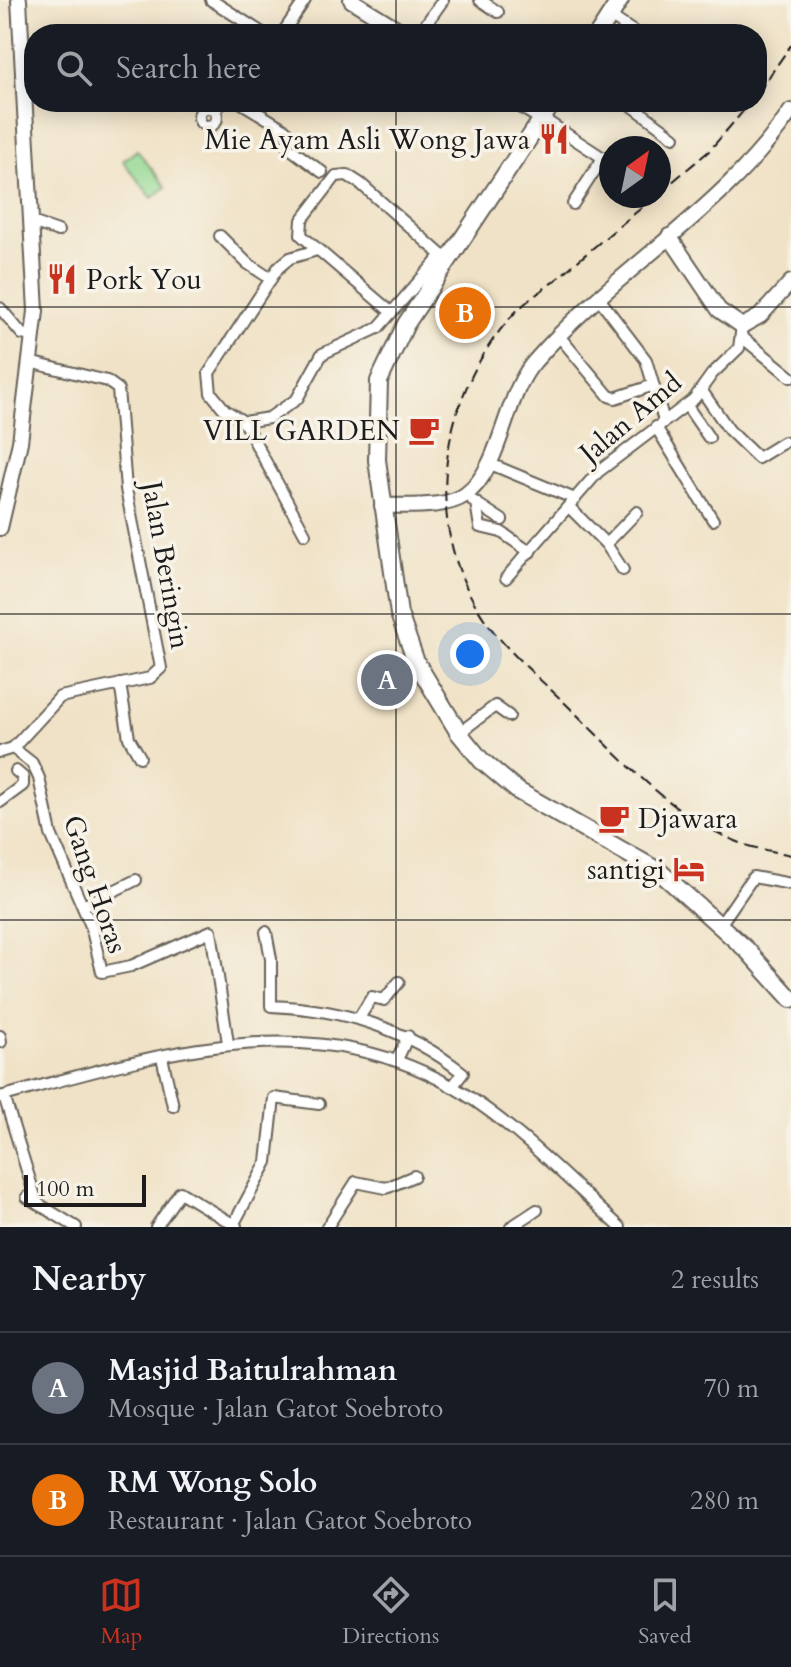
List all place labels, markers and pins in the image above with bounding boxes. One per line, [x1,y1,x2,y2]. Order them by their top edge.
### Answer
place label: Mie Ayam Asli Wong Jawa [204,121,530,159]
restaurant icon: Mie Ayam Asli Wong Jawa [537,122,571,156]
place label: Pork You [86,261,202,299]
restaurant icon: Pork You [45,262,79,296]
pin: B [439,283,491,343]
place label: VILL GARDEN [203,412,400,450]
cafe icon: VILL GARDEN [407,413,441,447]
pin: A [361,650,413,710]
place label: Djawara [638,800,738,838]
cafe icon: Djawara [597,801,631,835]
place label: santigi [587,851,665,889]
hotel icon: santigi [672,852,706,886]

